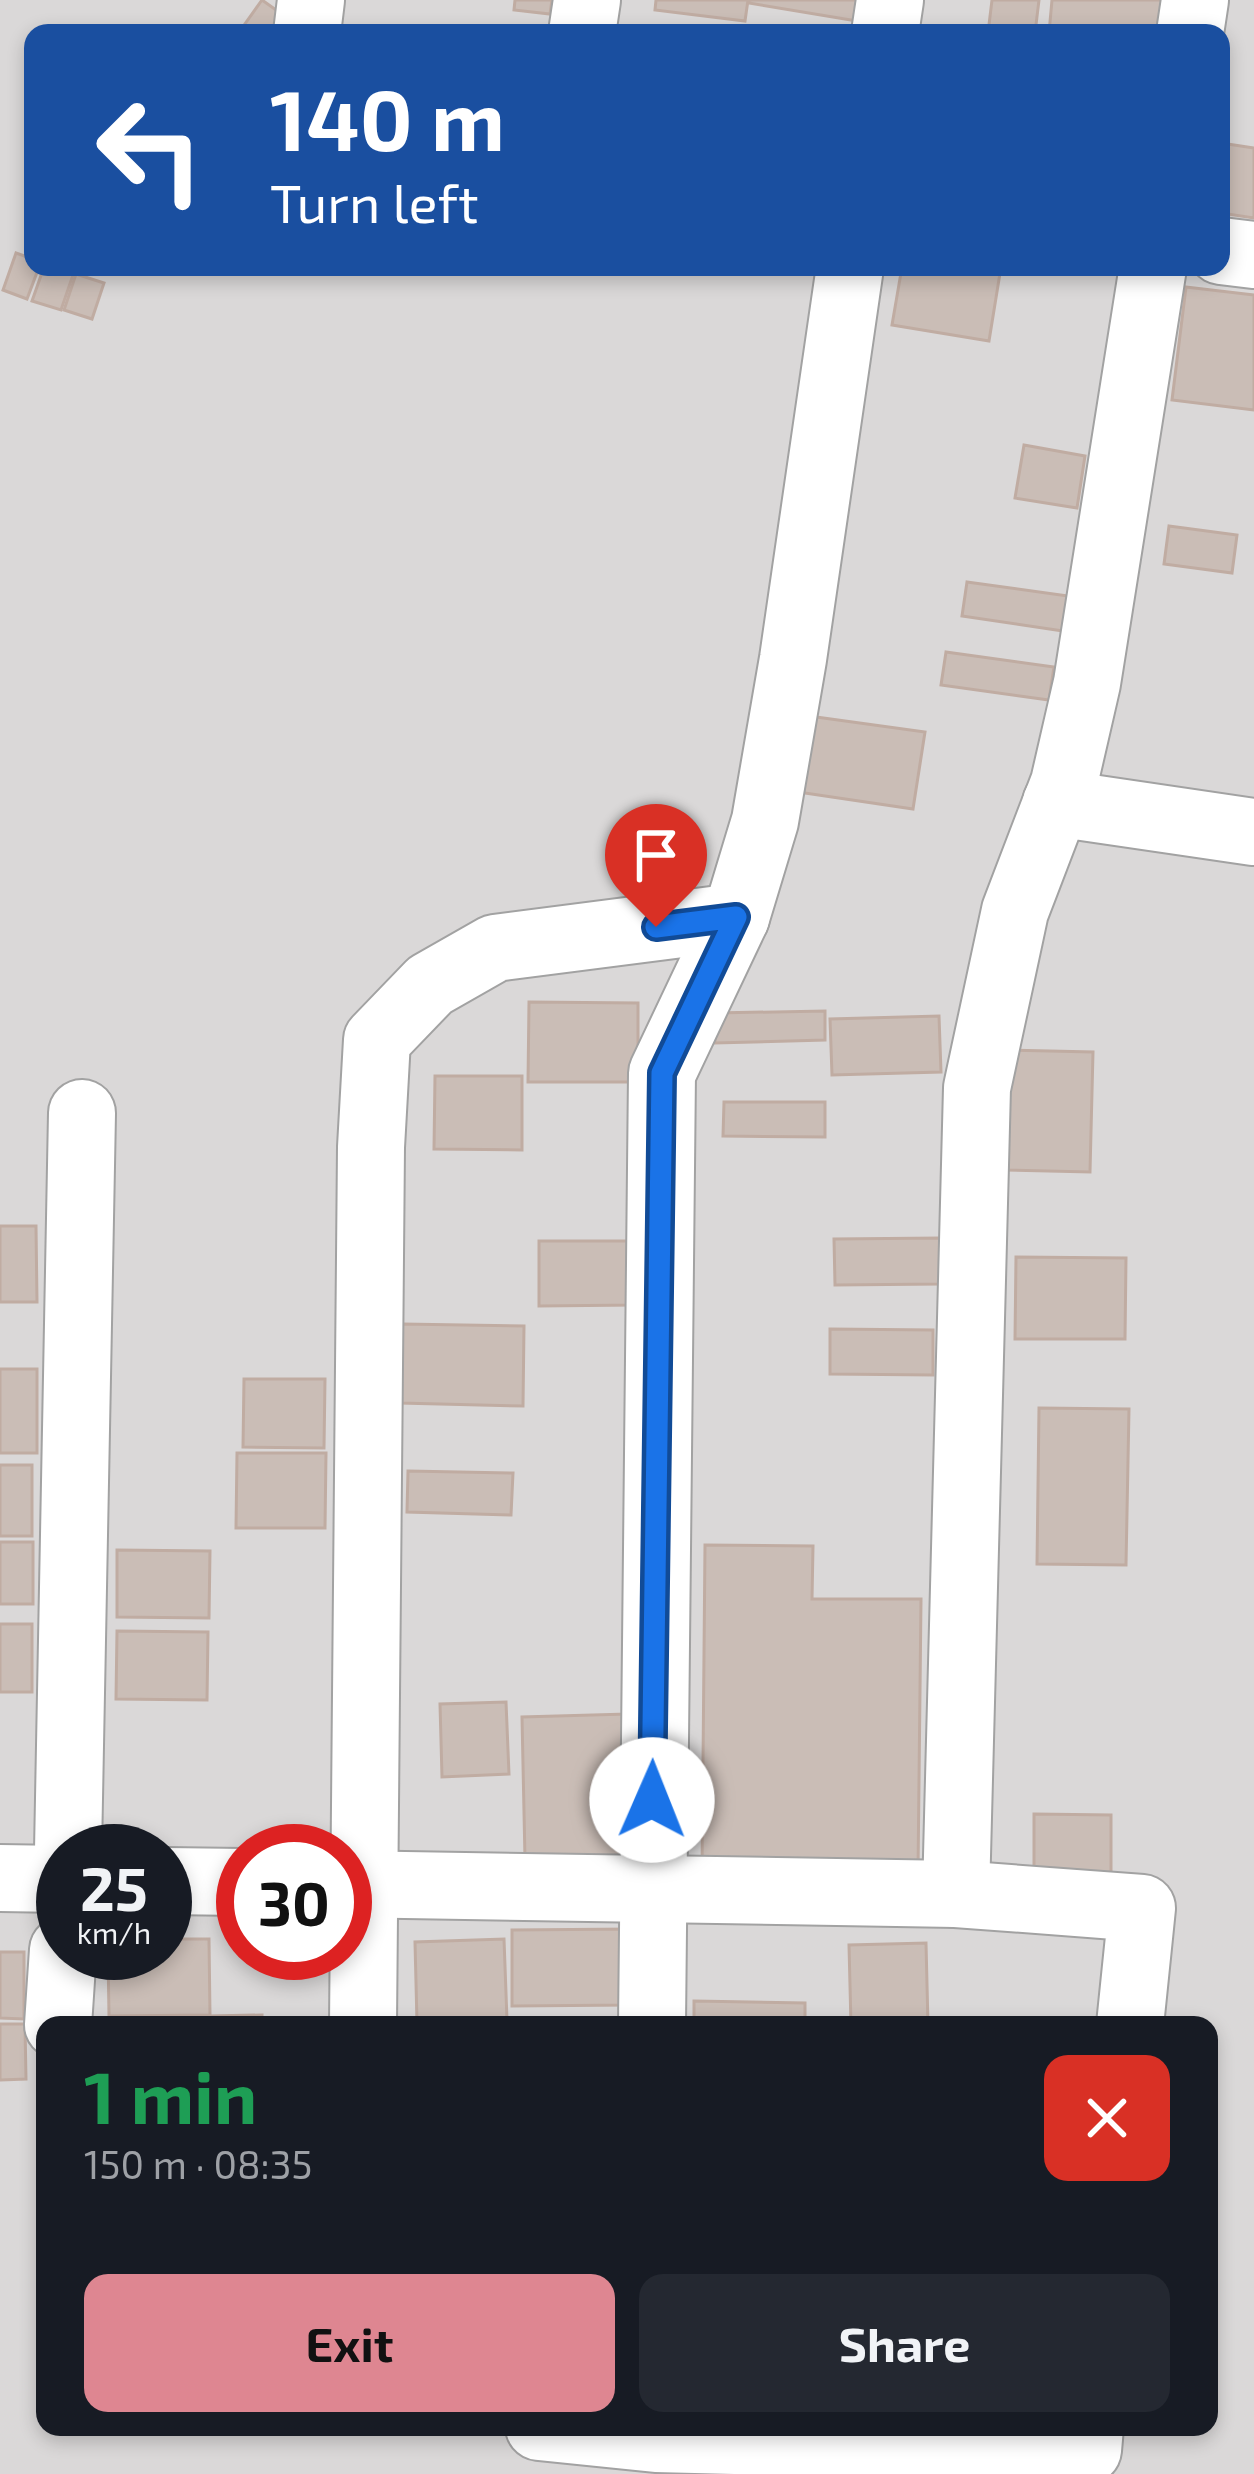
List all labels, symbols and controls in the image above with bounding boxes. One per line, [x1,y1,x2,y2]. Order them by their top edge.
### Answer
text: 140 m [270,67,505,168]
icon: left [72,72,228,228]
text: Turn left [270,169,479,234]
pin [605,804,707,927]
icon: arrive [623,822,689,888]
position arrow [589,1737,715,1863]
speed limit sign: 30 [216,1824,372,1980]
text: 25 [80,1851,148,1923]
text: km/h [77,1914,151,1950]
text: 1 min [84,2052,257,2138]
button: close [1044,2055,1170,2181]
text: 150 m · 08:35 [84,2140,312,2187]
button: Exit [84,2274,615,2412]
button: Share [639,2274,1170,2412]

